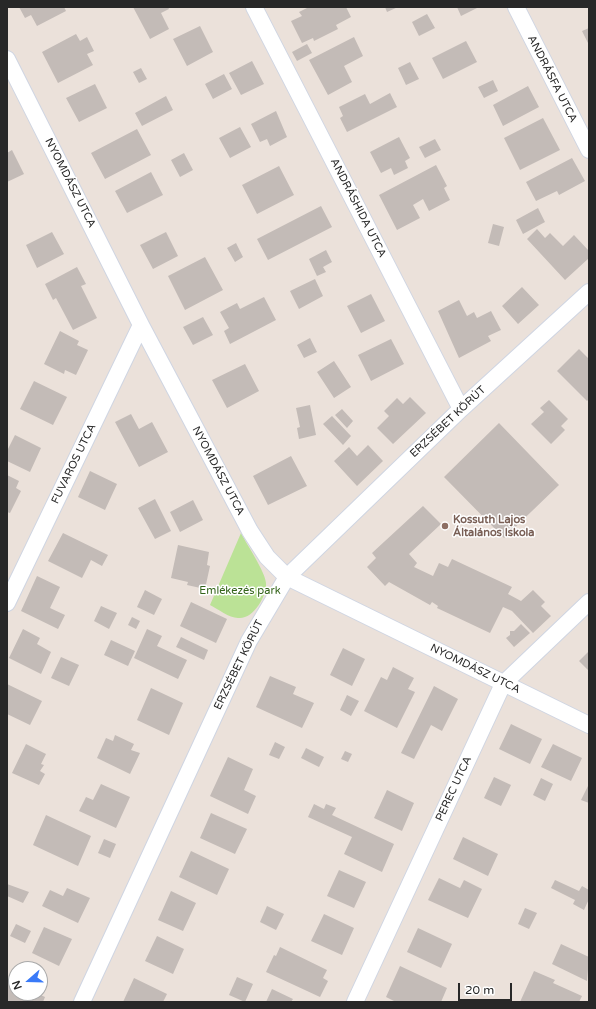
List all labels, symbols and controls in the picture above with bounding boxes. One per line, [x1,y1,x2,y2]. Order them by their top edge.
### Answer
street label: ANDRÁSFA UTCA [524,33,580,125]
street label: NYOMDÁSZ UTCA [42,136,98,230]
street label: ANDRÁSHIDA UTCA [327,156,389,260]
street label: ERZSÉBET KÖRÚT [407,384,489,460]
street label: FUVAROS UTCA [49,422,99,506]
street label: NYOMDÁSZ UTCA [189,424,247,518]
place label: Kossuth Lajos Általános Iskola [453,513,535,539]
marker: Kossuth Lajos Általános Iskola [440,521,450,531]
park label: Emlékezés park [199,584,281,598]
street label: ERZSÉBET KÖRÚT [211,618,267,712]
street label: NYOMDÁSZ UTCA [428,641,522,697]
street label: PEREC UTCA [433,754,475,824]
north arrow [8,961,48,1001]
scale bar [460,975,514,1001]
text: N [10,979,25,991]
text: 20 m [465,983,494,997]

